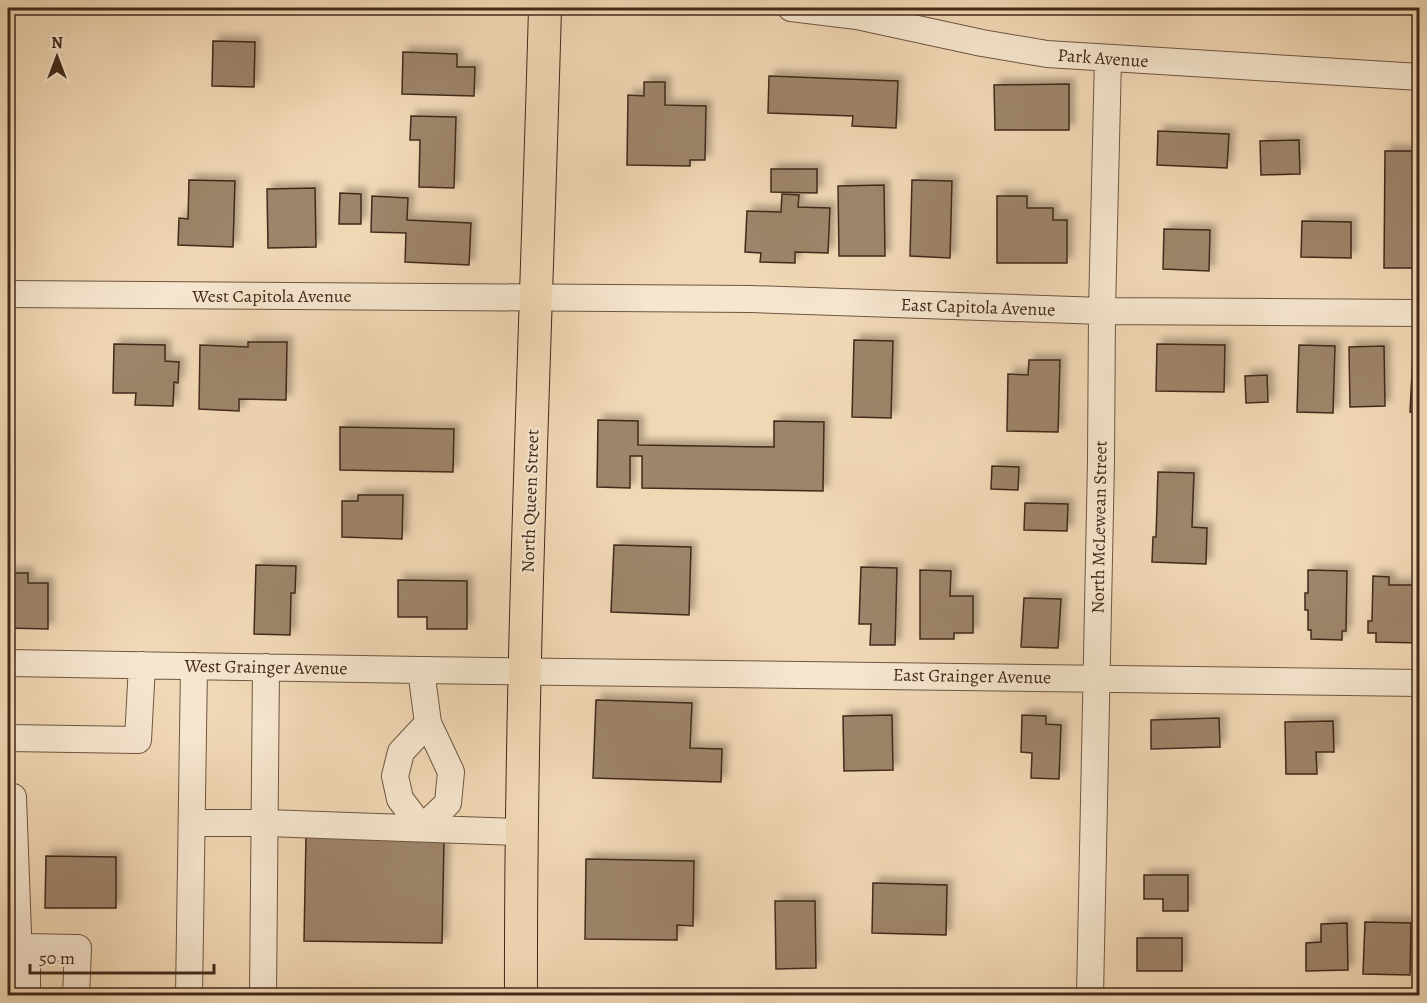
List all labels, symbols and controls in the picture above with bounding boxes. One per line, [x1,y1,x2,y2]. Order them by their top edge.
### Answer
north arrow [27,27,87,87]
text: N [51,32,63,54]
street label: Park Avenue [1057,43,1149,73]
street label: West Capitola Avenue [191,284,352,308]
street label: East Capitola Avenue [900,292,1056,322]
street label: North Queen Street [516,429,545,573]
street label: North McLewean Street [1085,440,1113,614]
street label: West Grainger Avenue [183,654,348,680]
street label: East Grainger Avenue [893,663,1051,689]
scale bar [30,937,214,975]
text: 50 m [39,946,75,970]

